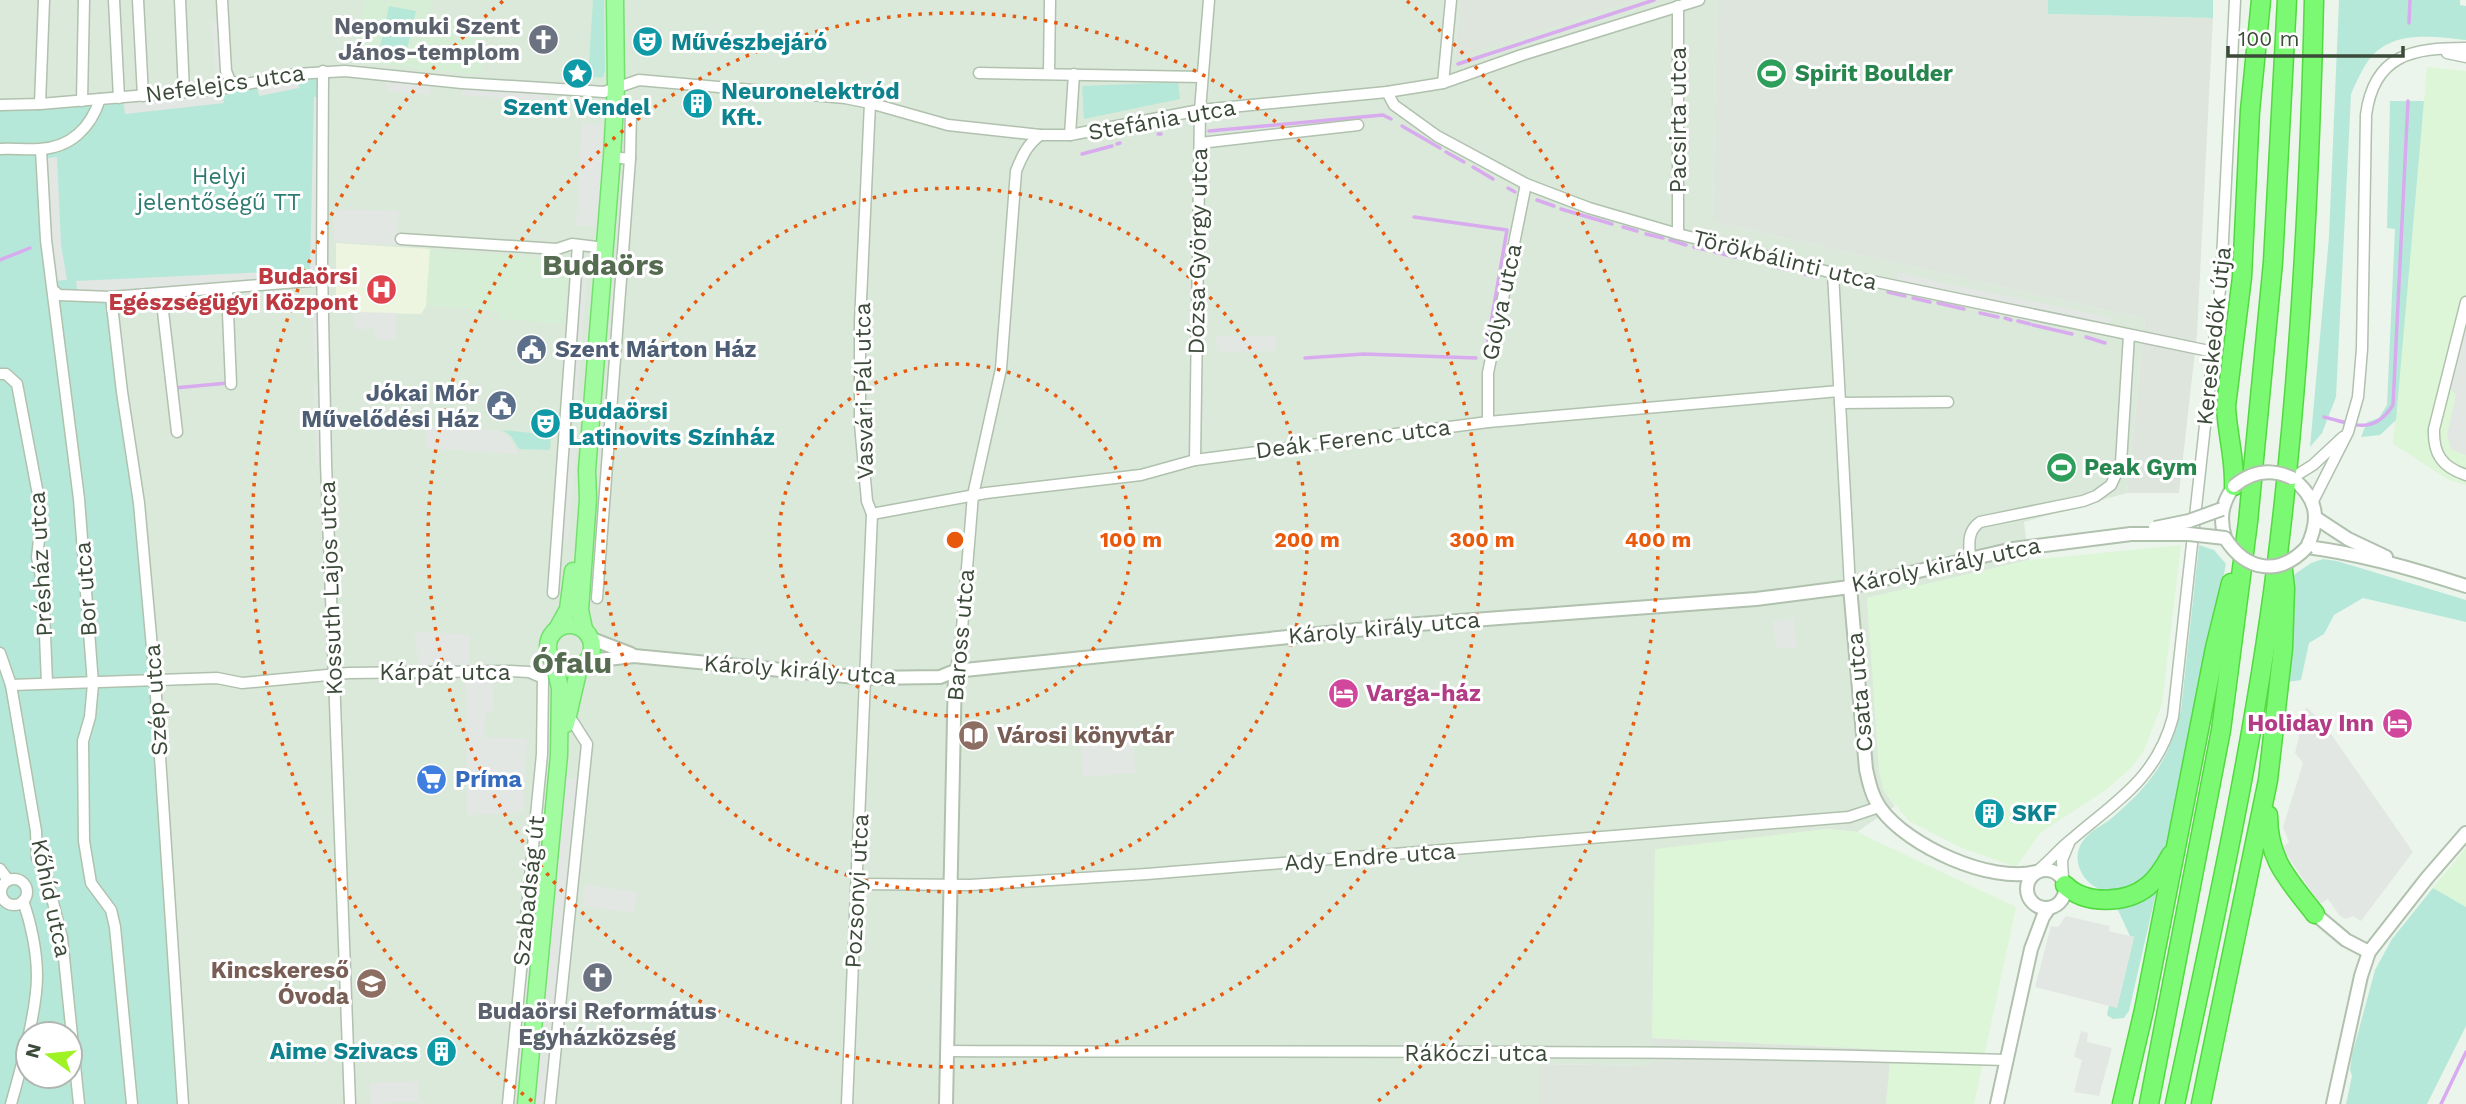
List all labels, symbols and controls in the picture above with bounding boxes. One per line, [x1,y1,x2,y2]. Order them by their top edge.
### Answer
place label: Nepomuki Szent János-templom [334,13,520,66]
scale bar [2228,14,2403,58]
church icon: Nepomuki Szent János-templom [526,22,560,56]
theatre icon: Művészbejáró [631,25,665,59]
text: 100 m [2238,26,2300,51]
place label: Művészbejáró [671,29,827,56]
street label: Pacsirta utca [1665,47,1692,193]
place icon: Szent Vendel [560,56,594,90]
sports icon: Spirit Boulder [1755,56,1789,90]
street label: Nefelejcs utca [143,59,307,109]
place label: Spirit Boulder [1795,60,1953,87]
place label: Neuronelektród Kft. [721,78,900,131]
building icon: Neuronelektród Kft. [681,87,715,121]
place label: Szent Vendel [503,94,651,121]
street label: Stefánia utca [1086,94,1238,146]
street label: Dózsa György utca [1183,147,1213,355]
park label: Helyi jelentőségű TT [135,163,301,216]
street label: Törökbálinti utca [1690,224,1880,296]
street label: Gólya utca [1476,241,1528,363]
street label: Kereskedők útja [2191,245,2237,427]
district label: Budaörs [542,247,664,282]
place label: Budaörsi Egészségügyi Központ [108,263,358,316]
hospital icon: Budaörsi Egészségügyi Központ [364,272,398,306]
street label: Vasvári Pál utca [849,302,879,480]
public building icon: Szent Márton Ház [515,332,549,366]
place label: Szent Márton Ház [555,336,757,363]
place label: Jókai Mór Művelődési Ház [301,380,479,433]
public building icon: Jókai Mór Művelődési Ház [485,389,519,423]
place label: Budaörsi Latinovits Színház [568,398,775,451]
theatre icon: Budaörsi Latinovits Színház [528,407,562,441]
street label: Deák Ferenc utca [1254,414,1452,464]
sports icon: Peak Gym [2044,450,2078,484]
place label: Peak Gym [2084,454,2197,481]
street label: Kossuth Lajos utca [314,480,348,696]
street label: Présház utca [24,491,58,637]
text: 100 m [1100,527,1162,552]
text: 200 m [1274,527,1340,552]
text: 300 m [1449,527,1515,552]
text: 400 m [1625,527,1691,552]
centre of rings [943,528,967,552]
street label: Károly király utca [1849,532,2043,598]
street label: Bor utca [69,541,103,637]
street label: Baross utca [942,568,980,702]
street label: Károly király utca [1287,606,1481,650]
street label: Csata utca [1841,631,1879,753]
street label: Szép utca [139,643,173,757]
district label: Ófalu [532,645,612,680]
street label: Károly király utca [703,650,897,690]
street label: Kárpát utca [379,659,511,686]
hotel icon: Varga-ház [1326,676,1360,710]
place label: Varga-ház [1366,680,1481,707]
hotel icon: Holiday Inn [2380,706,2414,740]
place label: Holiday Inn [2247,710,2374,737]
library icon: Városi könyvtár [957,718,991,752]
place label: Városi könyvtár [997,722,1174,749]
supermarket icon: Príma [415,762,449,796]
place label: Príma [455,766,523,793]
building icon: SKF [1972,796,2006,830]
place label: SKF [2012,800,2057,827]
street label: Pozsonyi utca [839,813,875,969]
street label: Szabadság út [508,814,550,967]
street label: Kőhíd utca [25,836,77,960]
street label: Ady Endre utca [1283,838,1457,876]
place label: Kincskereső Óvoda [211,957,350,1010]
church icon: Budaörsi Református Egyházközség [580,960,614,994]
school or university icon: Kincskereső Óvoda [355,966,389,1000]
place label: Budaörsi Református Egyházközség [477,998,717,1051]
north arrow [14,1020,84,1090]
building icon: Aime Szivacs [424,1034,458,1068]
place label: Aime Szivacs [270,1038,418,1065]
street label: Rákóczi utca [1404,1040,1548,1067]
text: N [20,1041,46,1061]

